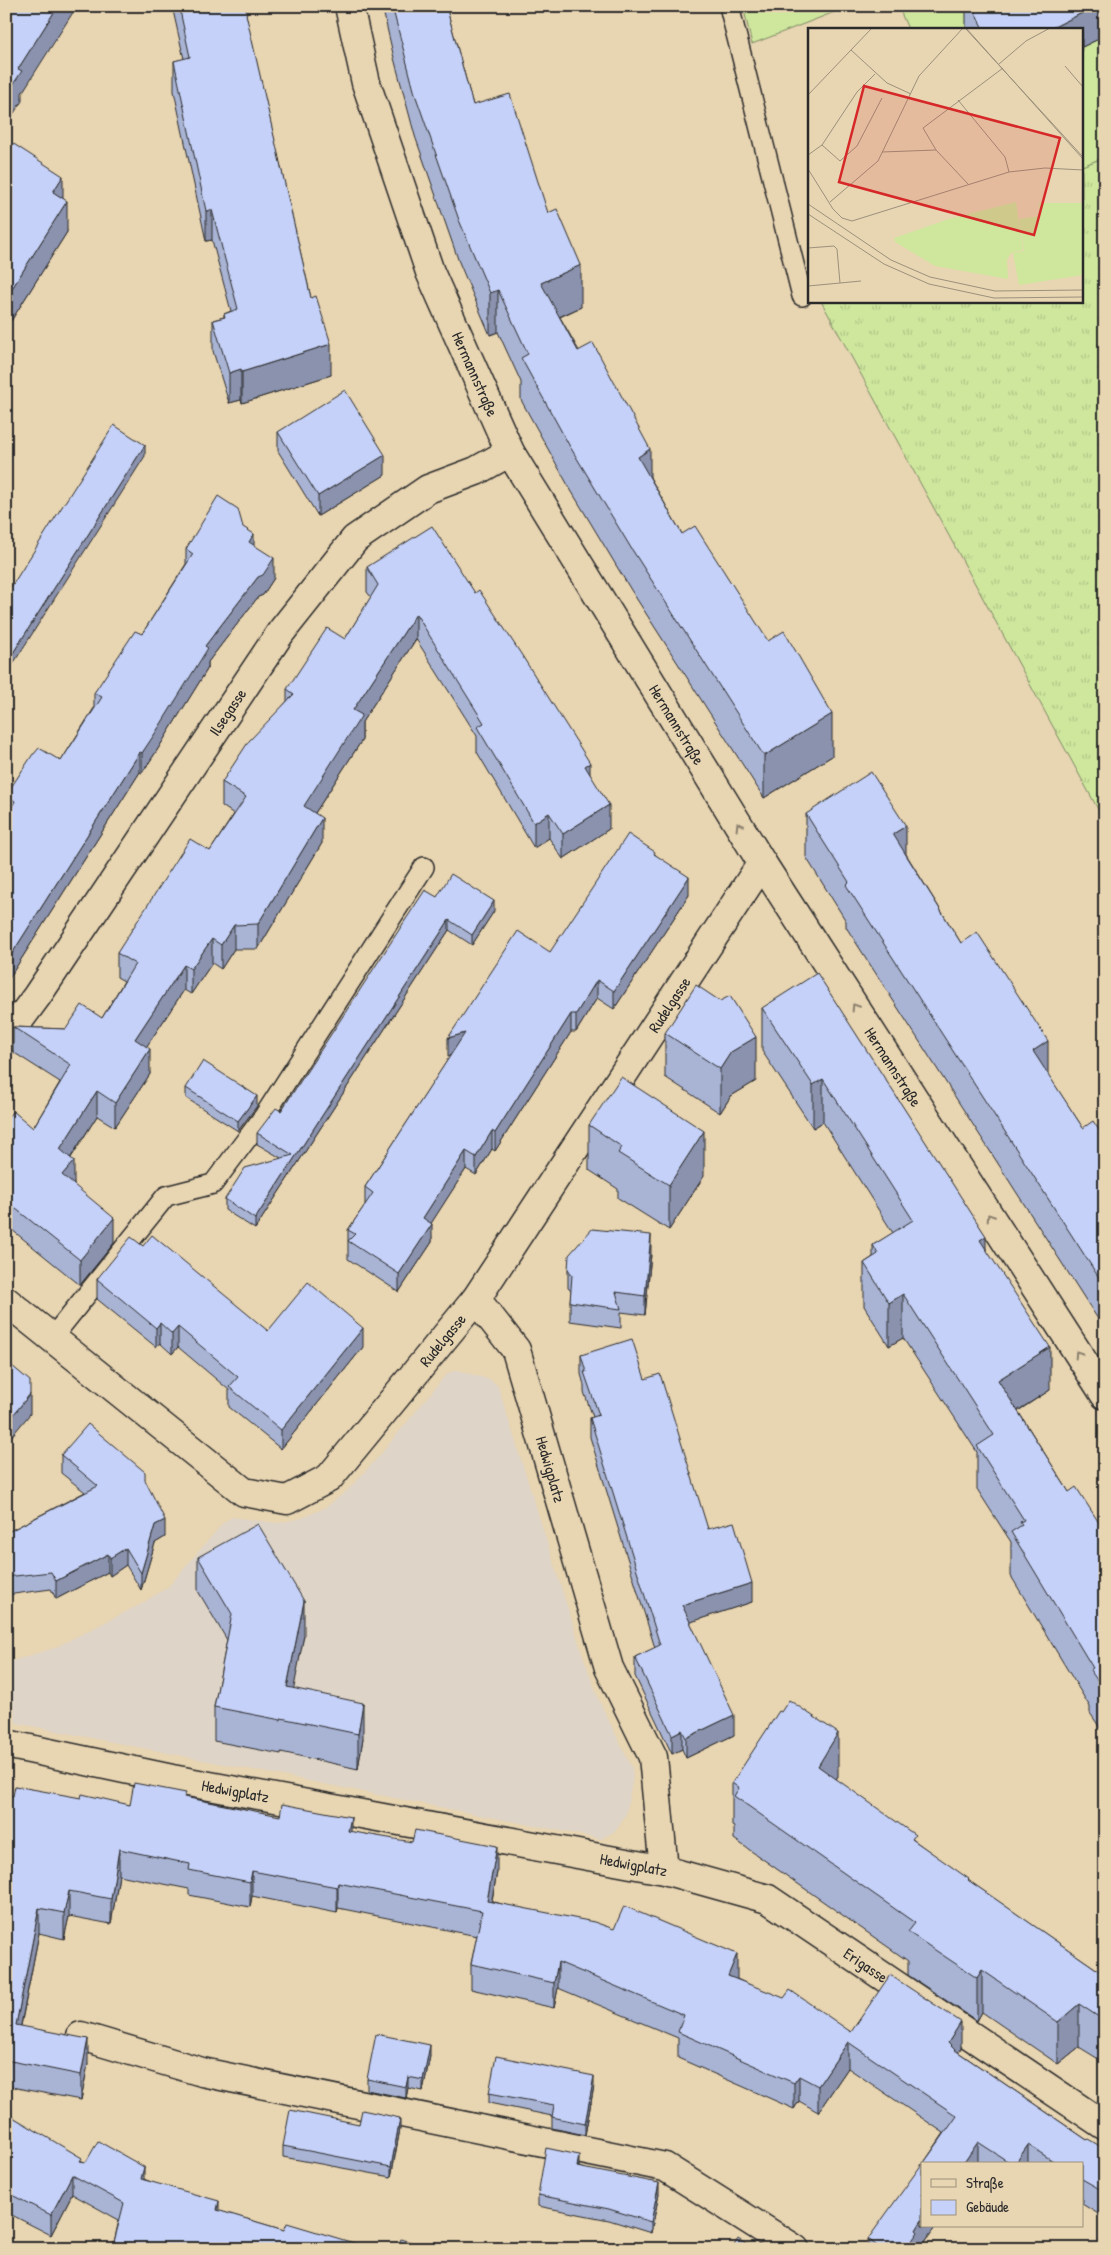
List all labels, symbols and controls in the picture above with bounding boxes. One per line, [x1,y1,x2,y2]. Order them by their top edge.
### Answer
inset map [808,28,1084,302]
street label: Hermannstraße [447,328,504,420]
street label: Hermannstraße [644,680,710,769]
street label: Ilsegasse [204,684,251,740]
one-way arrow [736,822,746,831]
street label: Rudelgasse [643,972,696,1037]
one-way arrow [852,1003,861,1013]
street label: Hermannstraße [860,1023,928,1111]
one-way arrow [987,1214,997,1223]
street label: Rudelgasse [414,1308,471,1371]
one-way arrow [1075,1350,1085,1359]
street label: Hedwigplatz [531,1433,571,1505]
street label: Hedwigplatz [200,1774,271,1808]
street label: Hedwigplatz [598,1847,669,1881]
street label: Erigasse [839,1942,893,1988]
legend [921,2162,1084,2228]
text: Straße [966,2172,1004,2193]
text: Gebäude [966,2196,1009,2217]

